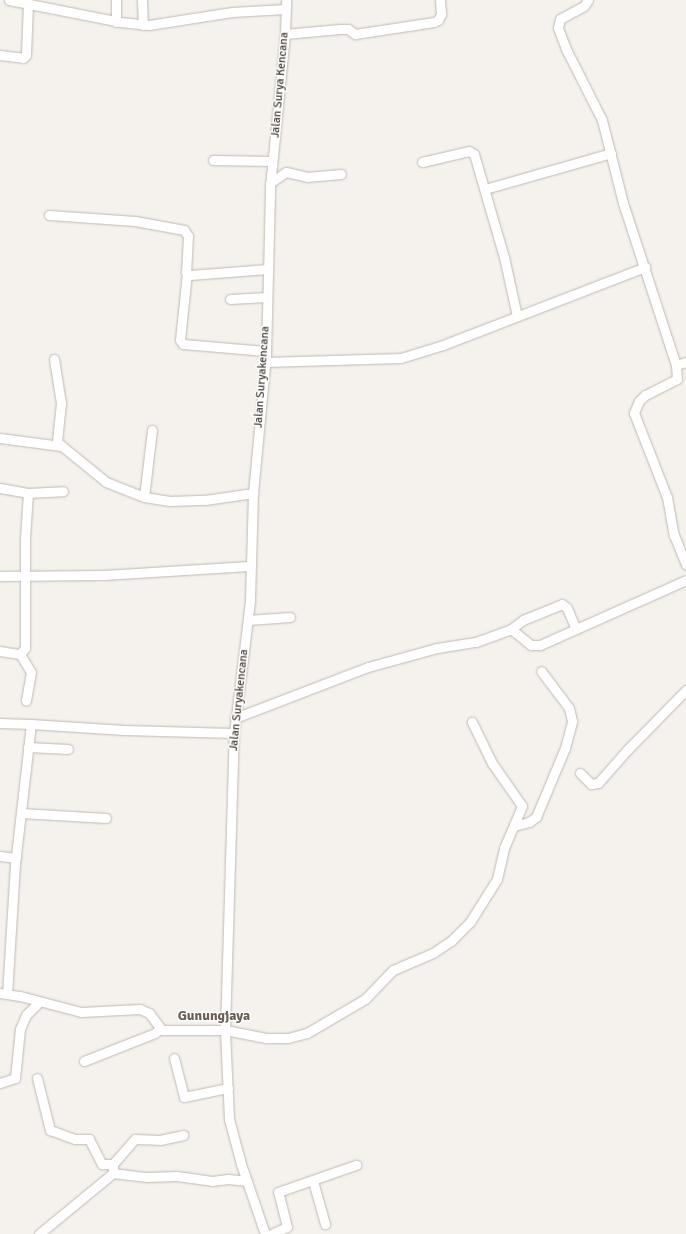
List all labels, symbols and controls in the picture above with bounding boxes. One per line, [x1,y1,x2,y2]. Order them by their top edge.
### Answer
street label: Jalan Surya Kencana [268,32,292,138]
street label: Jalan Suryakencana [251,326,273,428]
street label: Jalan Suryakencana [226,648,252,752]
district label: Gunungjaya [178,1008,250,1024]

